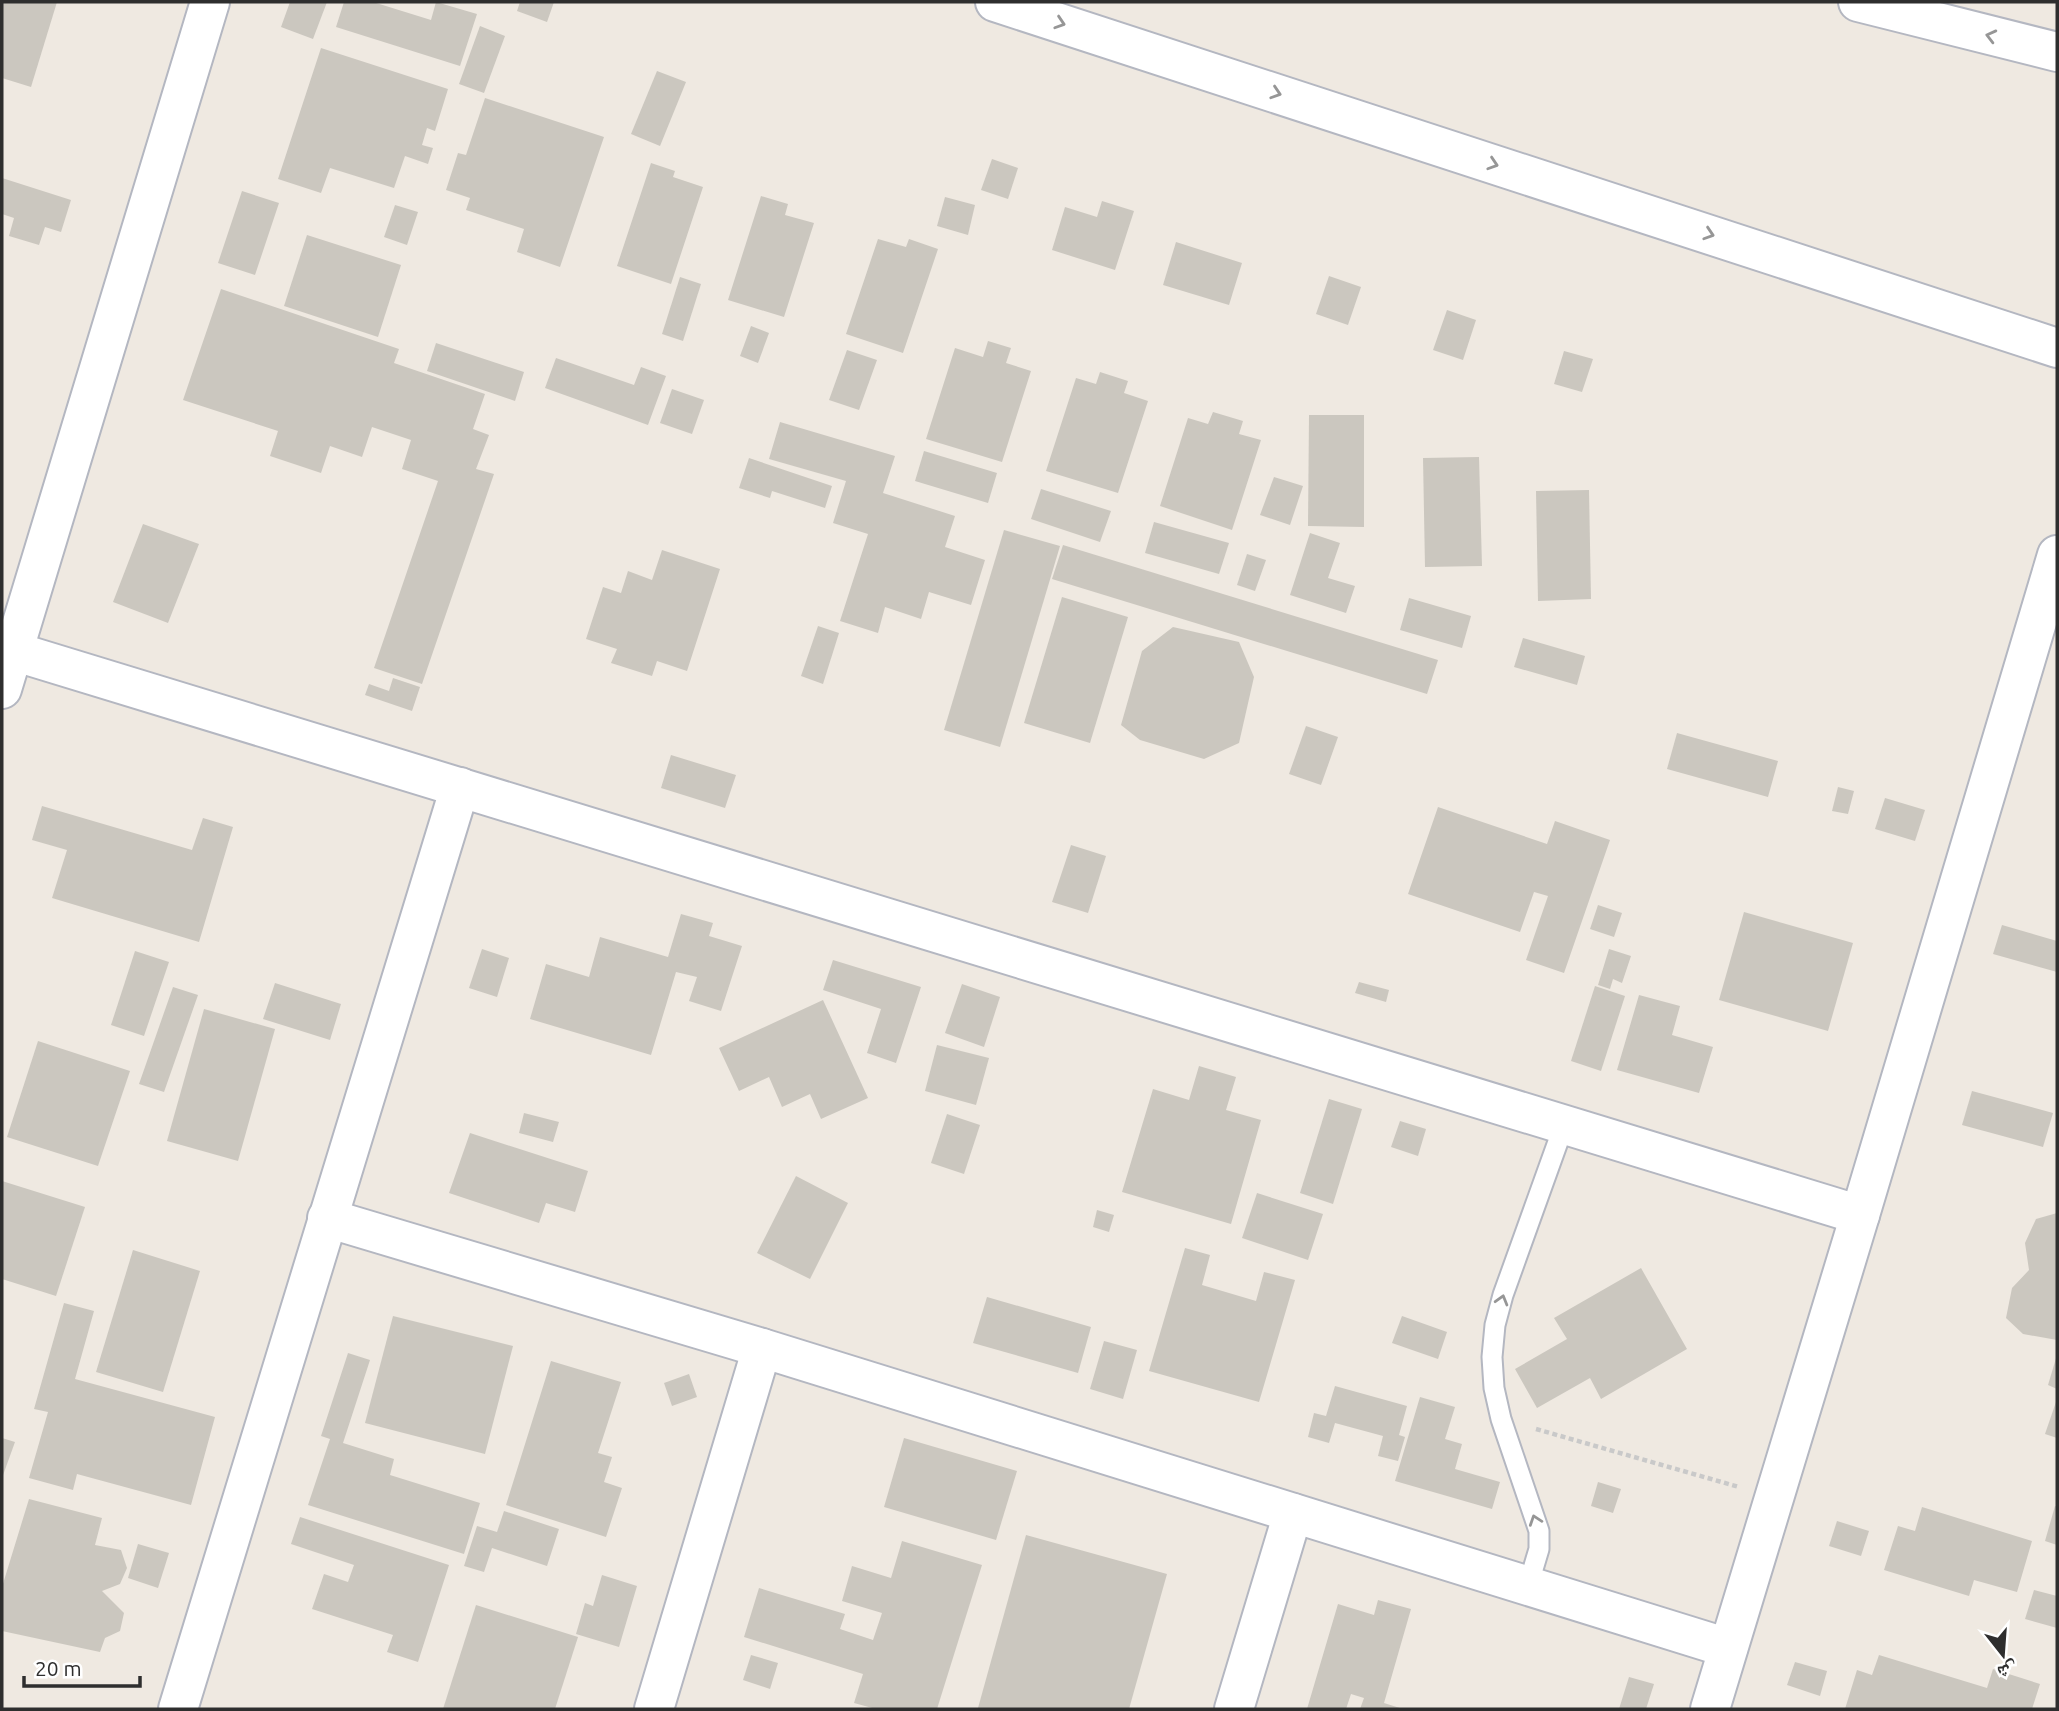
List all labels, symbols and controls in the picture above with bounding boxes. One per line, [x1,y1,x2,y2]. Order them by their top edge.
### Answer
one-way arrow [1053,15,1066,29]
one-way arrow [1985,30,1997,44]
one-way arrow [1270,85,1282,100]
one-way arrow [1486,156,1498,170]
one-way arrow [1702,226,1715,240]
one-way arrow [1494,1294,1508,1306]
one-way arrow [1529,1514,1544,1526]
north arrow [1968,1620,2038,1690]
scale bar [24,1644,140,1688]
text: 20 m [35,1656,82,1680]
text: ش [1995,1657,2021,1685]

